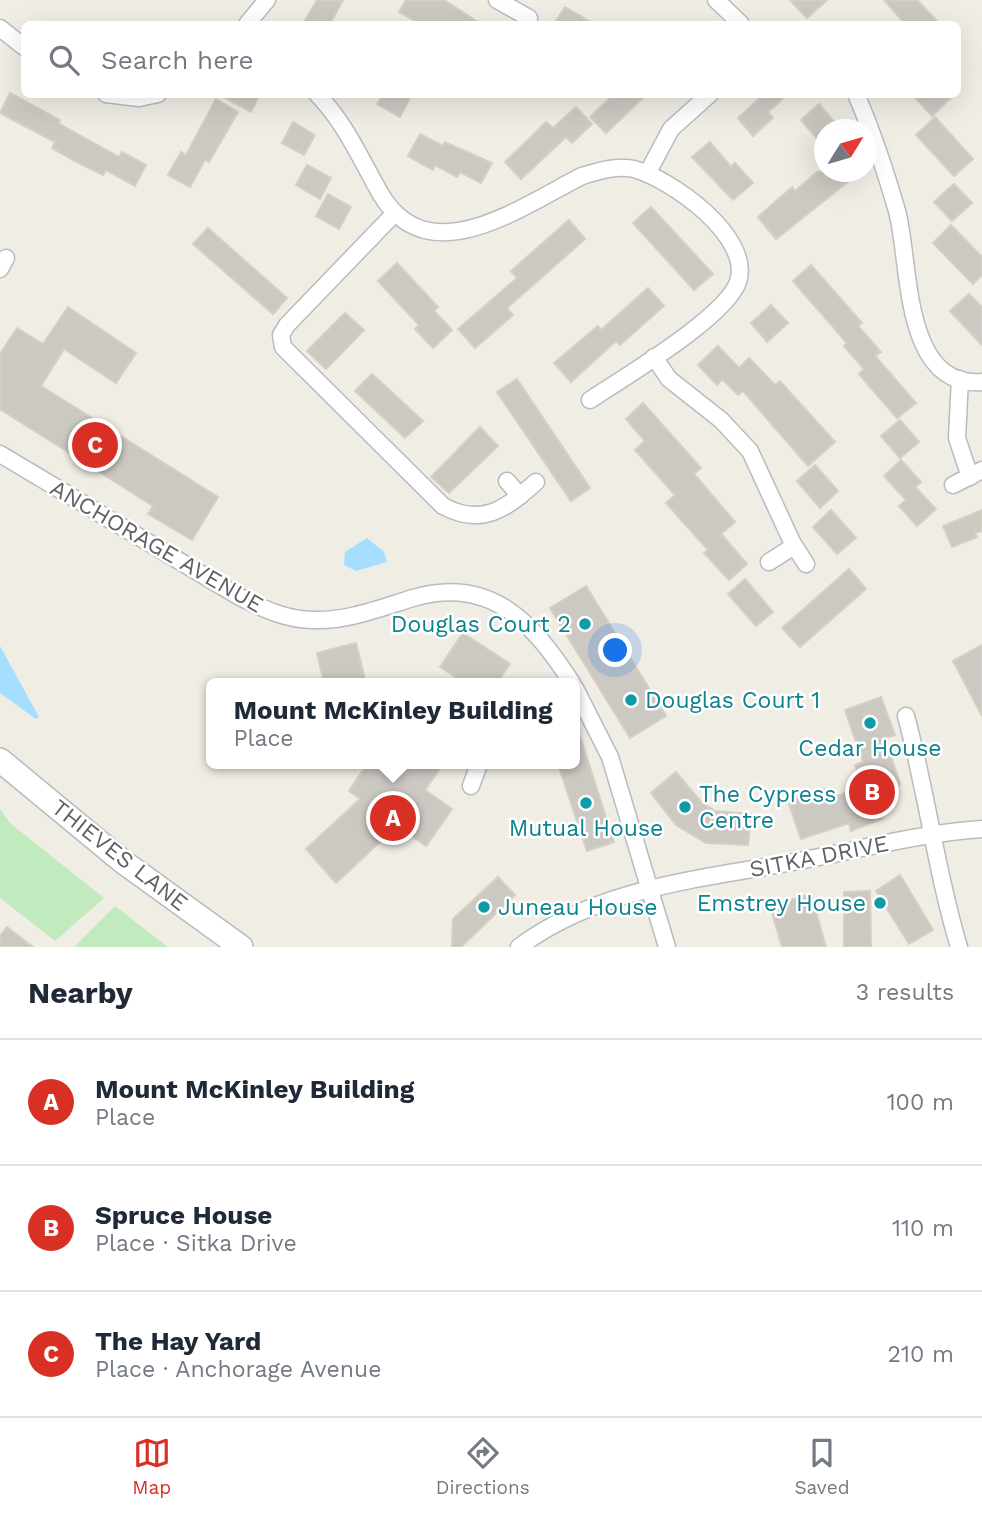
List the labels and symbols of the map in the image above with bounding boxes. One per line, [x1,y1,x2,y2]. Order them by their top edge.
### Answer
north arrow [814,119,877,182]
pin: C [72,419,118,471]
street label: ANCHORAGE AVENUE [45,474,268,618]
place label: Douglas Court 2 [391,611,571,638]
marker: Douglas Court 2 [577,616,593,632]
your location [598,633,632,667]
place label: Douglas Court 1 [645,687,820,714]
marker: Douglas Court 1 [623,692,639,708]
marker: Cedar House [862,715,878,731]
place label: Cedar House [798,735,942,762]
pin: B [849,766,895,818]
place label: The Cypress Centre [699,781,836,834]
pin: A [370,792,416,844]
street label: THIEVES LANE [46,794,193,917]
marker: Mutual House [578,795,594,811]
marker: The Cypress Centre [677,799,693,815]
place label: Mutual House [509,815,663,842]
street label: SITKA DRIVE [747,830,891,883]
place label: Emstrey House [697,890,866,917]
place label: Juneau House [498,894,658,921]
marker: Emstrey House [872,895,888,911]
marker: Juneau House [476,899,492,915]

